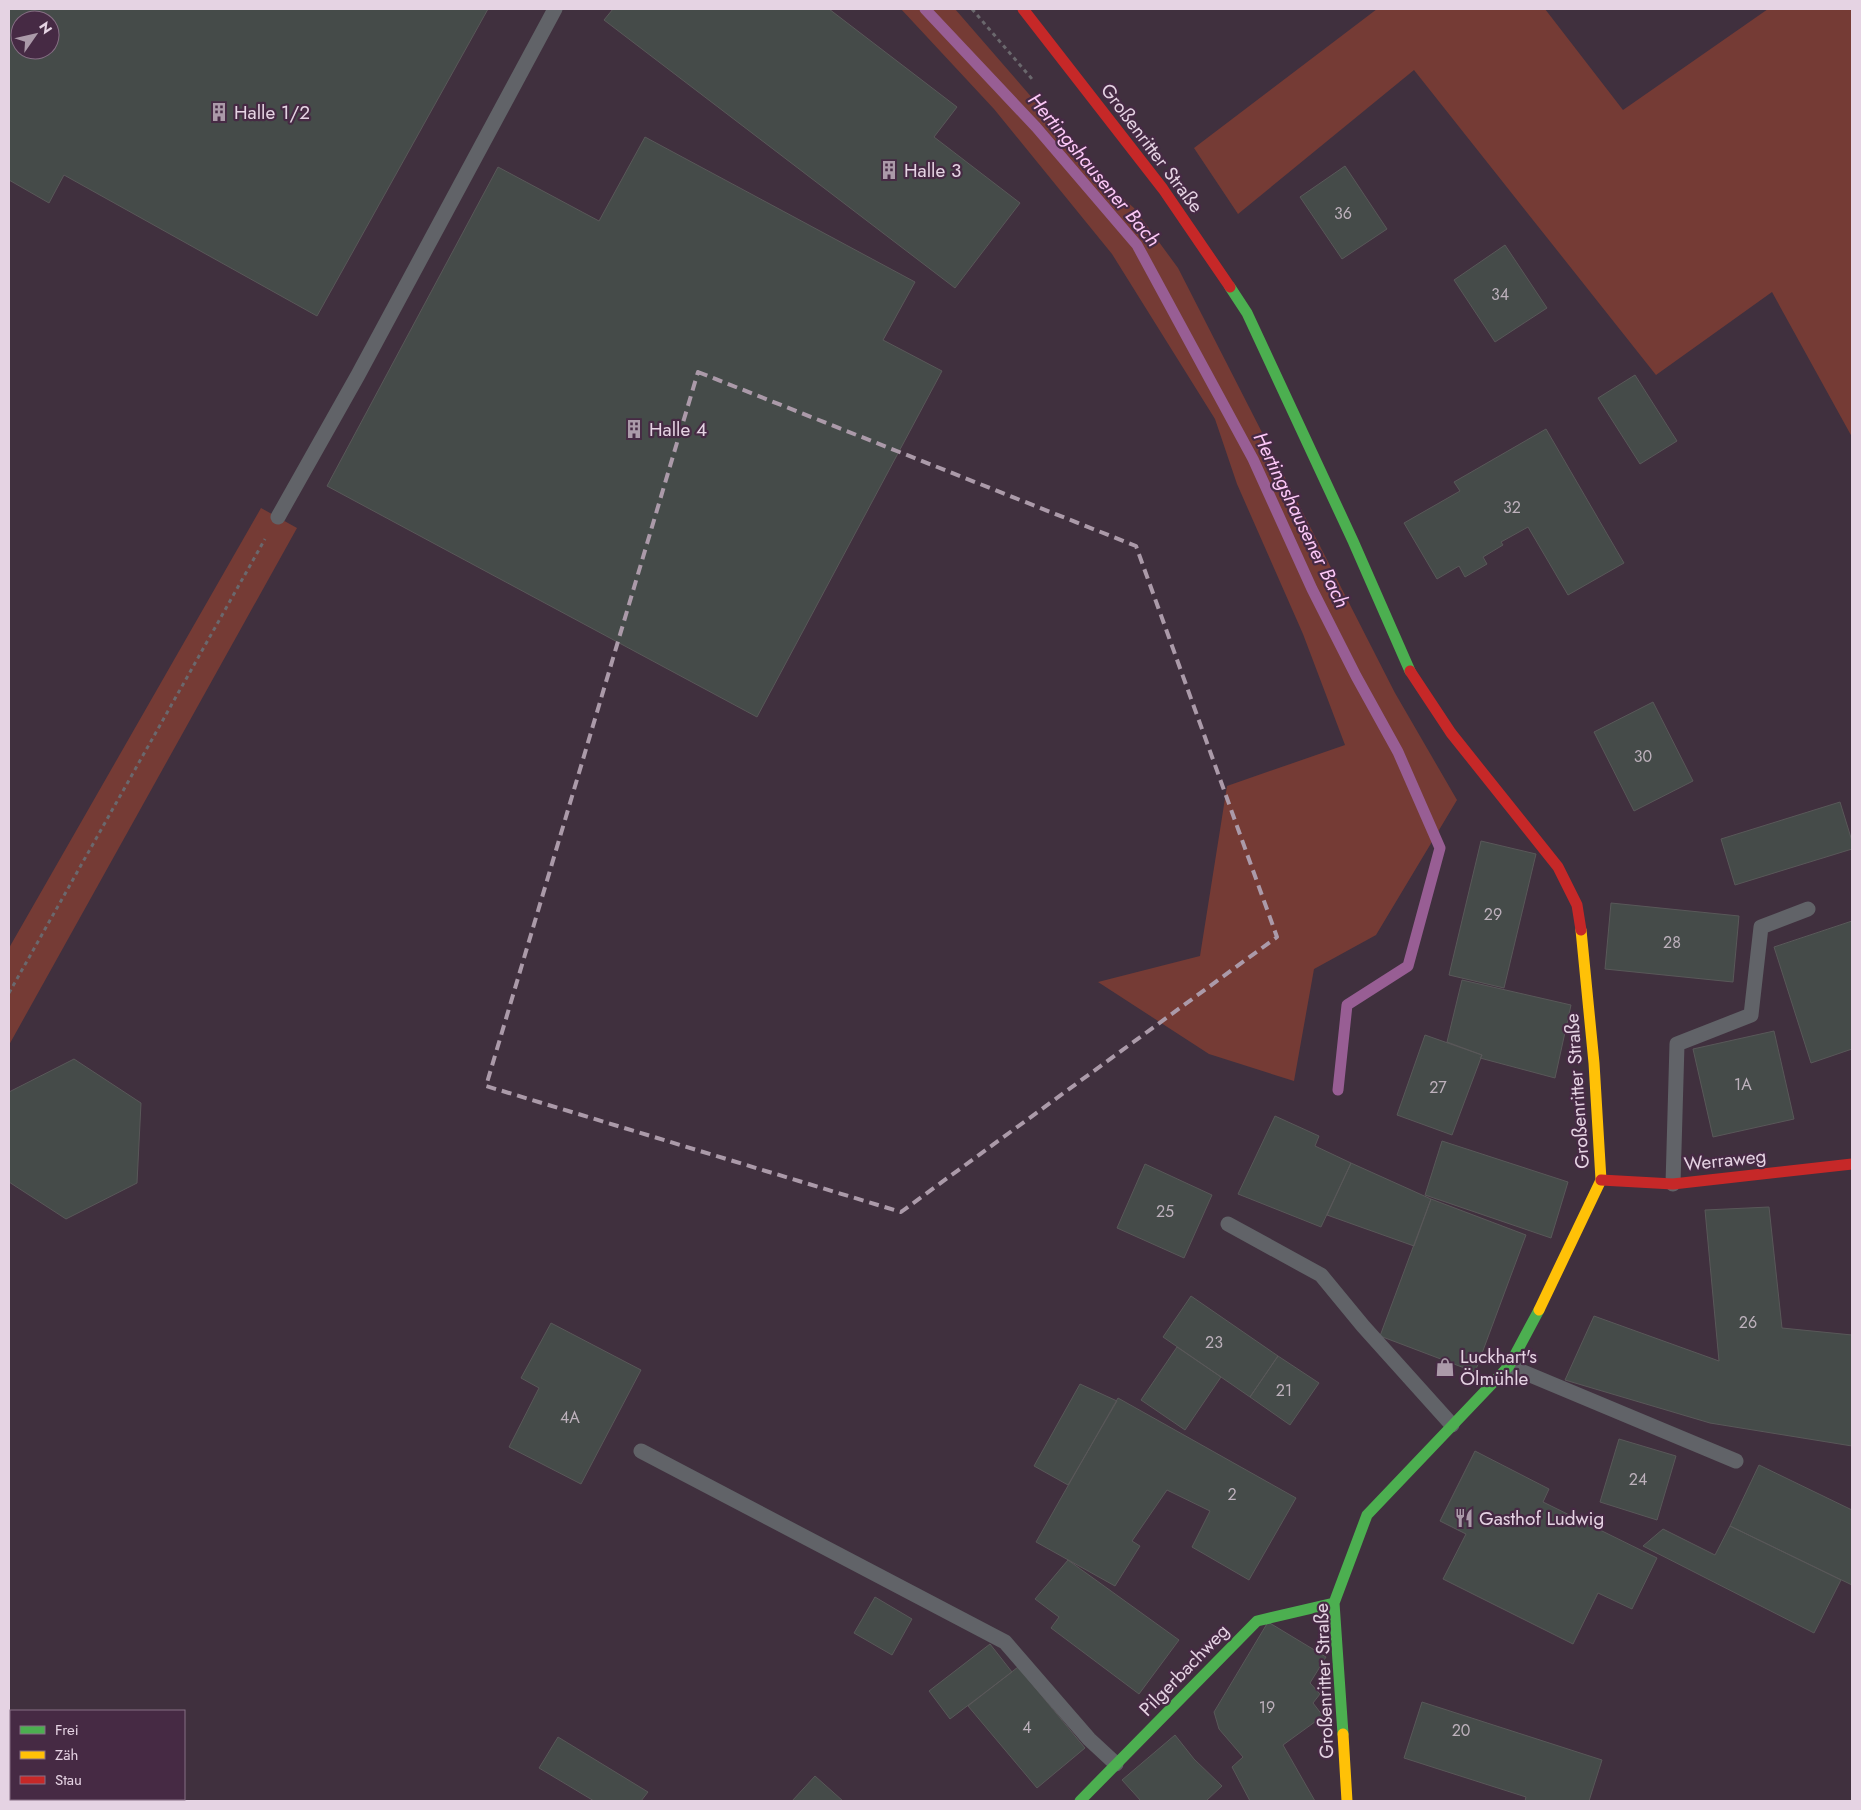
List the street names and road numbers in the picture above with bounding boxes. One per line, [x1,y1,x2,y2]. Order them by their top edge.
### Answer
street label: Großenritter Straße [1094,78,1210,218]
street label: Großenritter Straße [1558,1012,1596,1170]
street label: Werraweg [1683,1142,1767,1178]
street label: Großenritter Straße [1308,1603,1340,1759]
street label: Pilgerbachweg [1133,1618,1235,1722]

